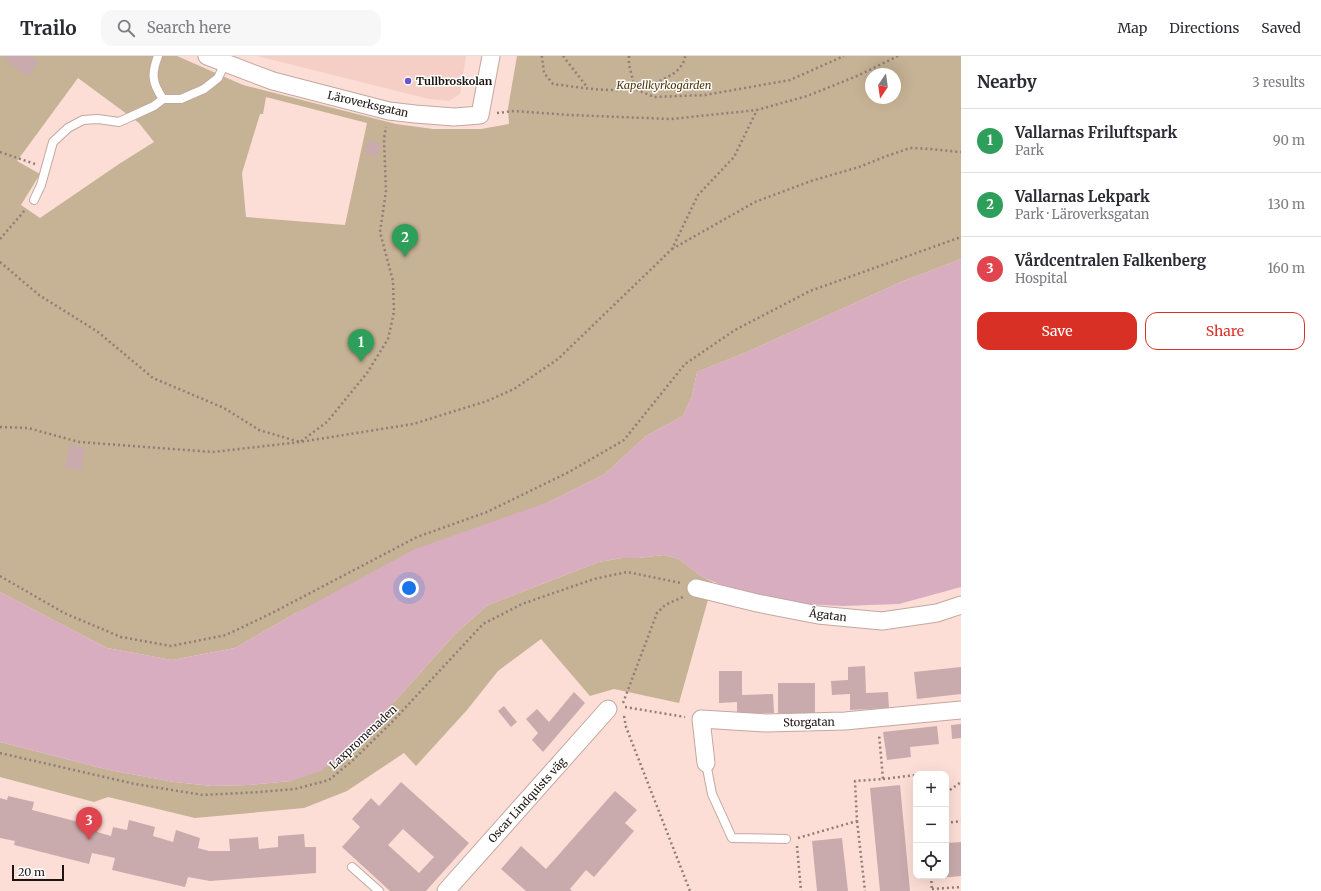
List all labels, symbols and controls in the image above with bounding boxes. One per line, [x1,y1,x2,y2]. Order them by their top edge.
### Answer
search box [101,10,381,46]
text: Trailo [20,16,77,40]
icon: search [115,17,137,39]
text: Search here [147,18,231,37]
text: Map [1117,19,1147,37]
text: Directions [1169,19,1239,37]
text: Saved [1261,19,1301,37]
north arrow [865,68,901,104]
text: Nearby [977,71,1037,93]
place label: Tullbroskolan [416,74,493,88]
text: 3 results [1252,74,1305,91]
marker: Tullbroskolan [403,76,413,86]
park label: Kapellkyrkogården [616,78,712,92]
street label: Läroverksgatan [326,88,411,120]
text: Vallarnas Friluftspark [1015,123,1177,142]
text: 1 [987,132,993,149]
text: 90 m [1273,132,1305,149]
text: Park [1015,142,1044,159]
text: Vallarnas Lekpark [1015,187,1150,206]
text: 2 [986,196,994,213]
text: 130 m [1268,196,1305,213]
text: Park · Läroverksgatan [1015,206,1149,223]
pin: 2 [392,224,418,257]
text: Vårdcentralen Falkenberg [1015,251,1206,270]
text: 3 [986,260,994,277]
text: 160 m [1267,260,1305,277]
text: Hospital [1015,270,1067,287]
button: Save [977,312,1137,350]
button: Share [1145,312,1305,350]
pin: 1 [348,329,374,362]
your location [399,578,419,598]
street label: Ågatan [807,606,848,624]
street label: Laxpromenaden [326,702,400,772]
street label: Storgatan [783,715,836,729]
street label: Oscar Lindquists väg [485,754,569,846]
map controls [913,771,949,879]
button: + [913,771,949,807]
pin: 3 [76,807,102,840]
button: − [913,807,949,843]
button: locate [913,843,949,879]
scale bar [12,863,64,882]
text: 20 m [18,865,45,879]

